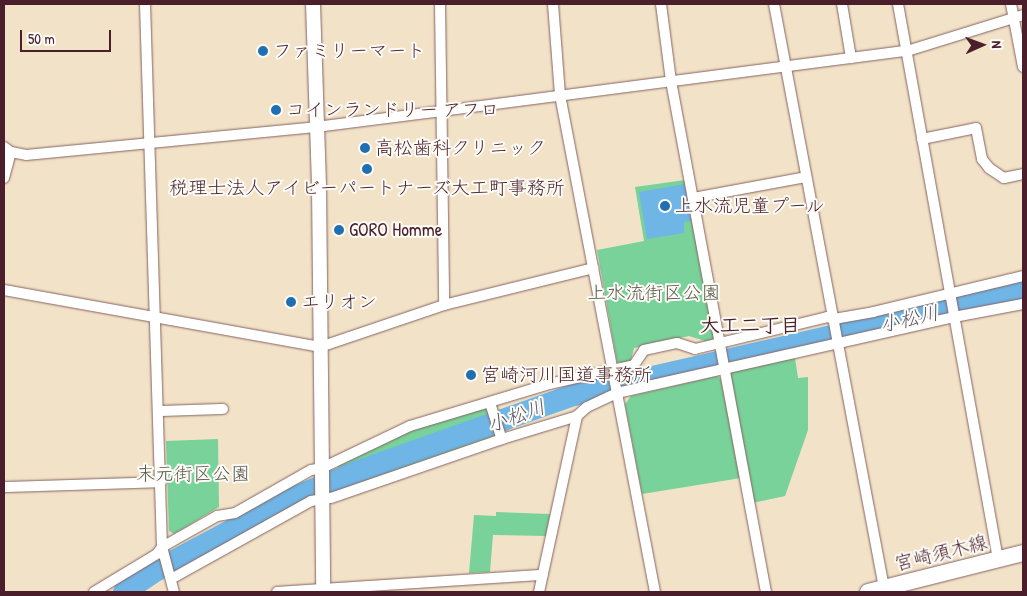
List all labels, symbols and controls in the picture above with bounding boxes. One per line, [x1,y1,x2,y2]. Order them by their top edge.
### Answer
scale bar [22,20,114,52]
north arrow [957,20,1007,70]
text: 50 m [28,28,55,49]
place label: ファミリーマート [273,40,425,62]
text: N [988,40,1007,49]
marker: ファミリーマート [257,45,269,57]
place label: コインランドリー アフロ [286,99,499,121]
marker: コインランドリー アフロ [270,104,282,116]
place label: 高松歯科クリニック [375,137,546,159]
marker: 高松歯科クリニック [359,142,371,154]
marker: 税理士法人アイビーパートナーズ大工町事務所 [361,163,373,175]
place label: 税理士法人アイビーパートナーズ大工町事務所 [168,177,566,199]
place label: 上水流児童プール [675,195,826,217]
marker: 上水流児童プール [659,200,671,212]
place label: GORO Homme [349,219,442,241]
marker: GORO Homme [333,224,345,236]
park label: 上水流街区公園 [588,282,720,304]
place label: エリオン [301,291,377,313]
marker: エリオン [285,296,297,308]
water label: 小松川 [877,300,941,336]
district label: 大工二丁目 [700,312,800,336]
place label: 宮崎河川国道事務所 [481,364,652,386]
marker: 宮崎河川国道事務所 [465,369,477,381]
water label: 小松川 [484,393,548,437]
park label: 末元街区公園 [136,463,250,485]
street label: 宮崎須木線 [892,530,990,576]

